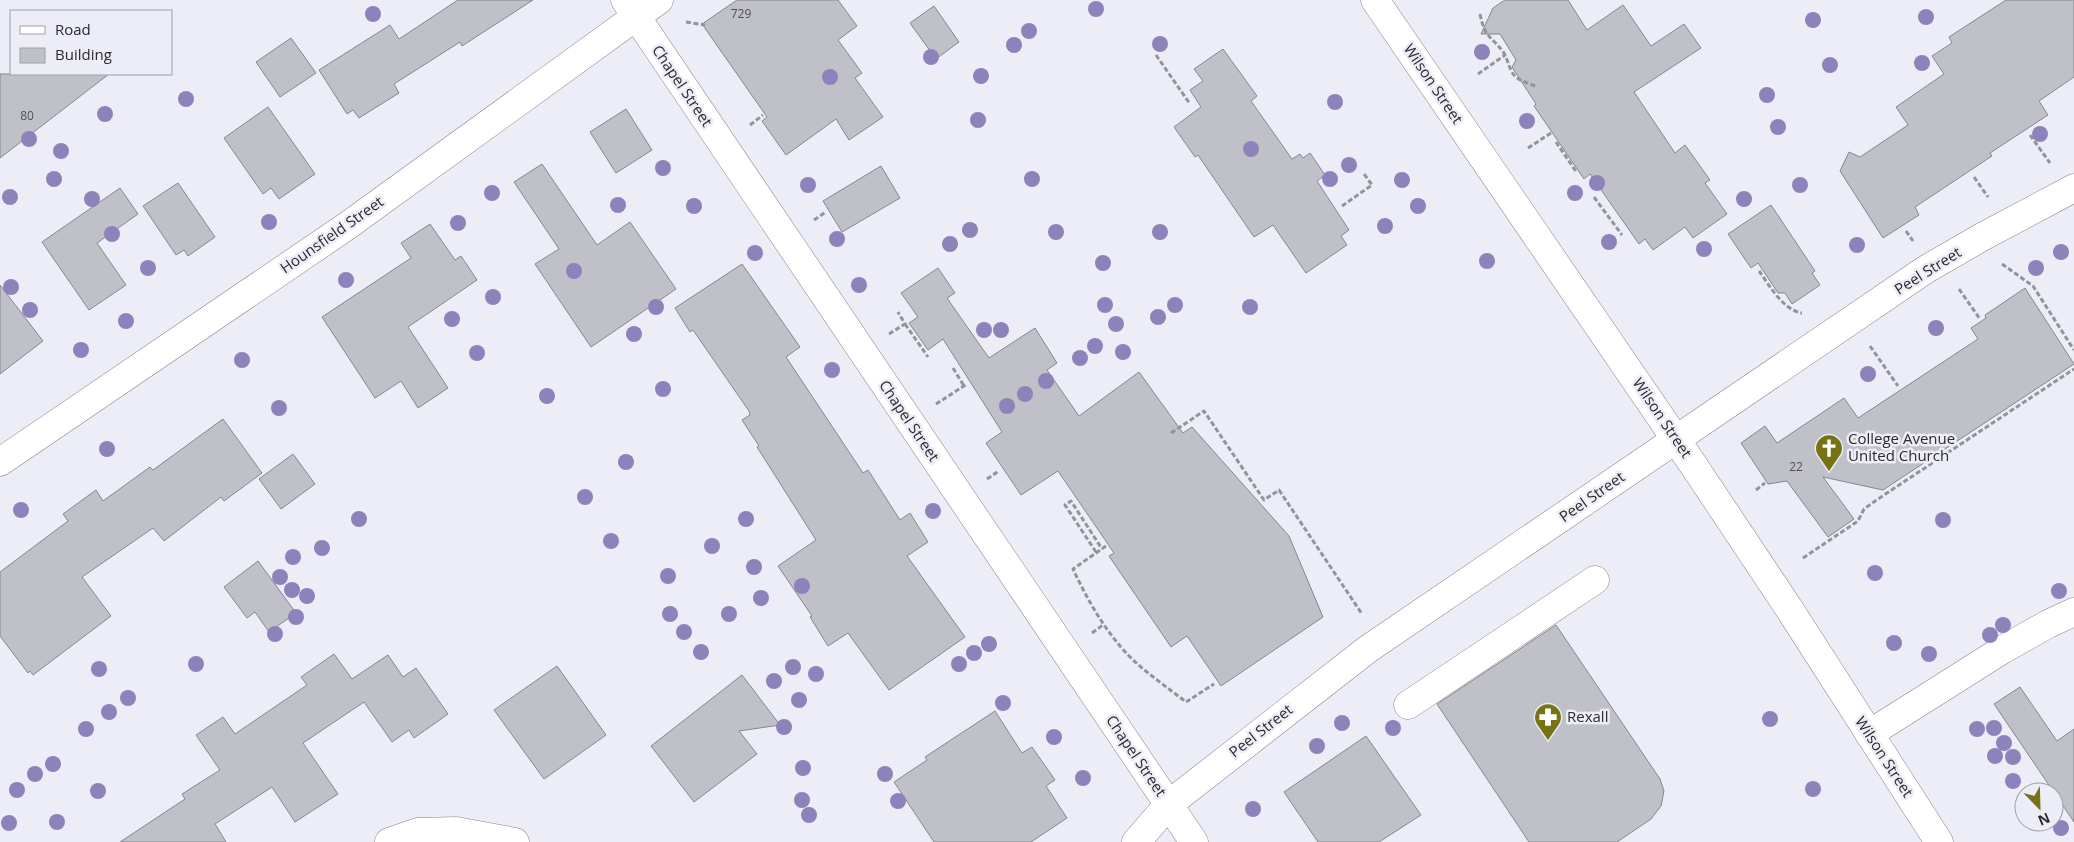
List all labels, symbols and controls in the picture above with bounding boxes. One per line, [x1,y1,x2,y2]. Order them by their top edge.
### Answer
house number: 729 [731,5,751,22]
legend [10,10,172,75]
text: Road [55,19,91,39]
street label: Wilson Street [1400,39,1468,127]
street label: Chapel Street [648,41,717,130]
text: Building [55,44,112,64]
house number: 80 [20,107,34,124]
street label: Hounsfield Street [276,191,387,277]
street label: Peel Street [1890,242,1965,299]
street label: Wilson Street [1629,373,1697,461]
street label: Chapel Street [875,376,944,465]
place label: College Avenue United Church [1848,428,1955,465]
church icon: College Avenue United Church [1814,433,1844,472]
house number: 22 [1789,458,1803,475]
street label: Peel Street [1555,466,1628,526]
street label: Peel Street [1224,699,1296,761]
pharmacy icon: Rexall [1533,702,1563,741]
place label: Rexall [1567,706,1608,726]
street label: Chapel Street [1102,711,1171,800]
street label: Wilson Street [1851,712,1918,801]
north arrow [2014,782,2064,832]
text: N [2035,808,2053,830]

